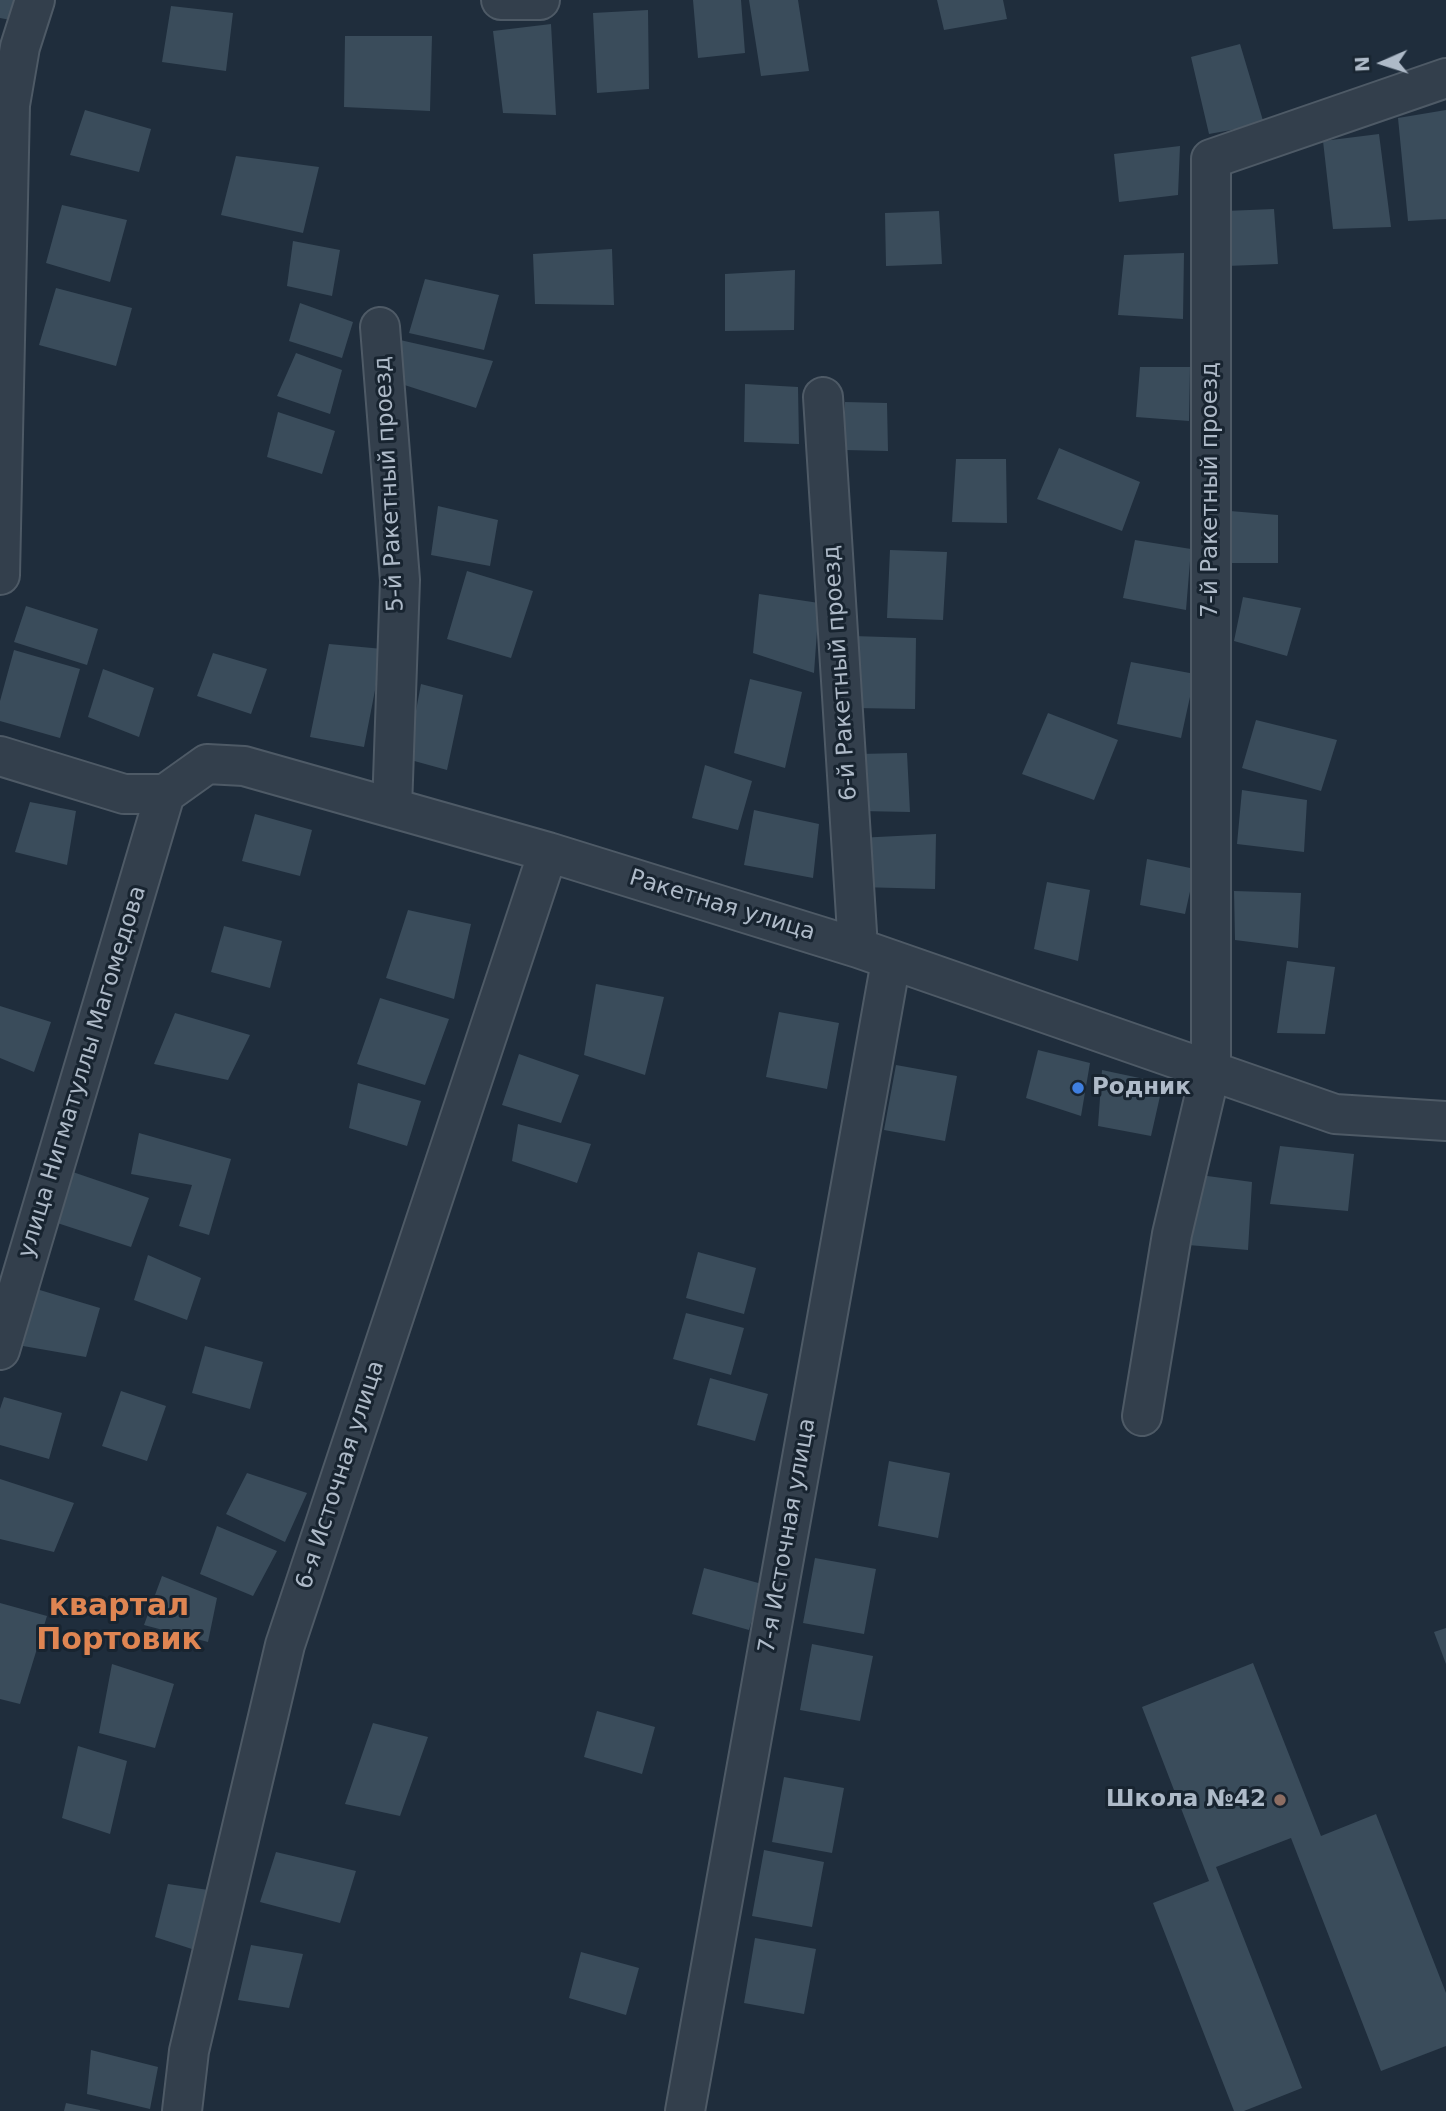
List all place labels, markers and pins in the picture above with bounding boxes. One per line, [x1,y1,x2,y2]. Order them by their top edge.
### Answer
place label: Родник [1092,1074,1191,1102]
marker: Родник [1070,1080,1086,1096]
place label: Школа №42 [1106,1786,1266,1814]
marker: Школа №42 [1272,1792,1288,1808]

